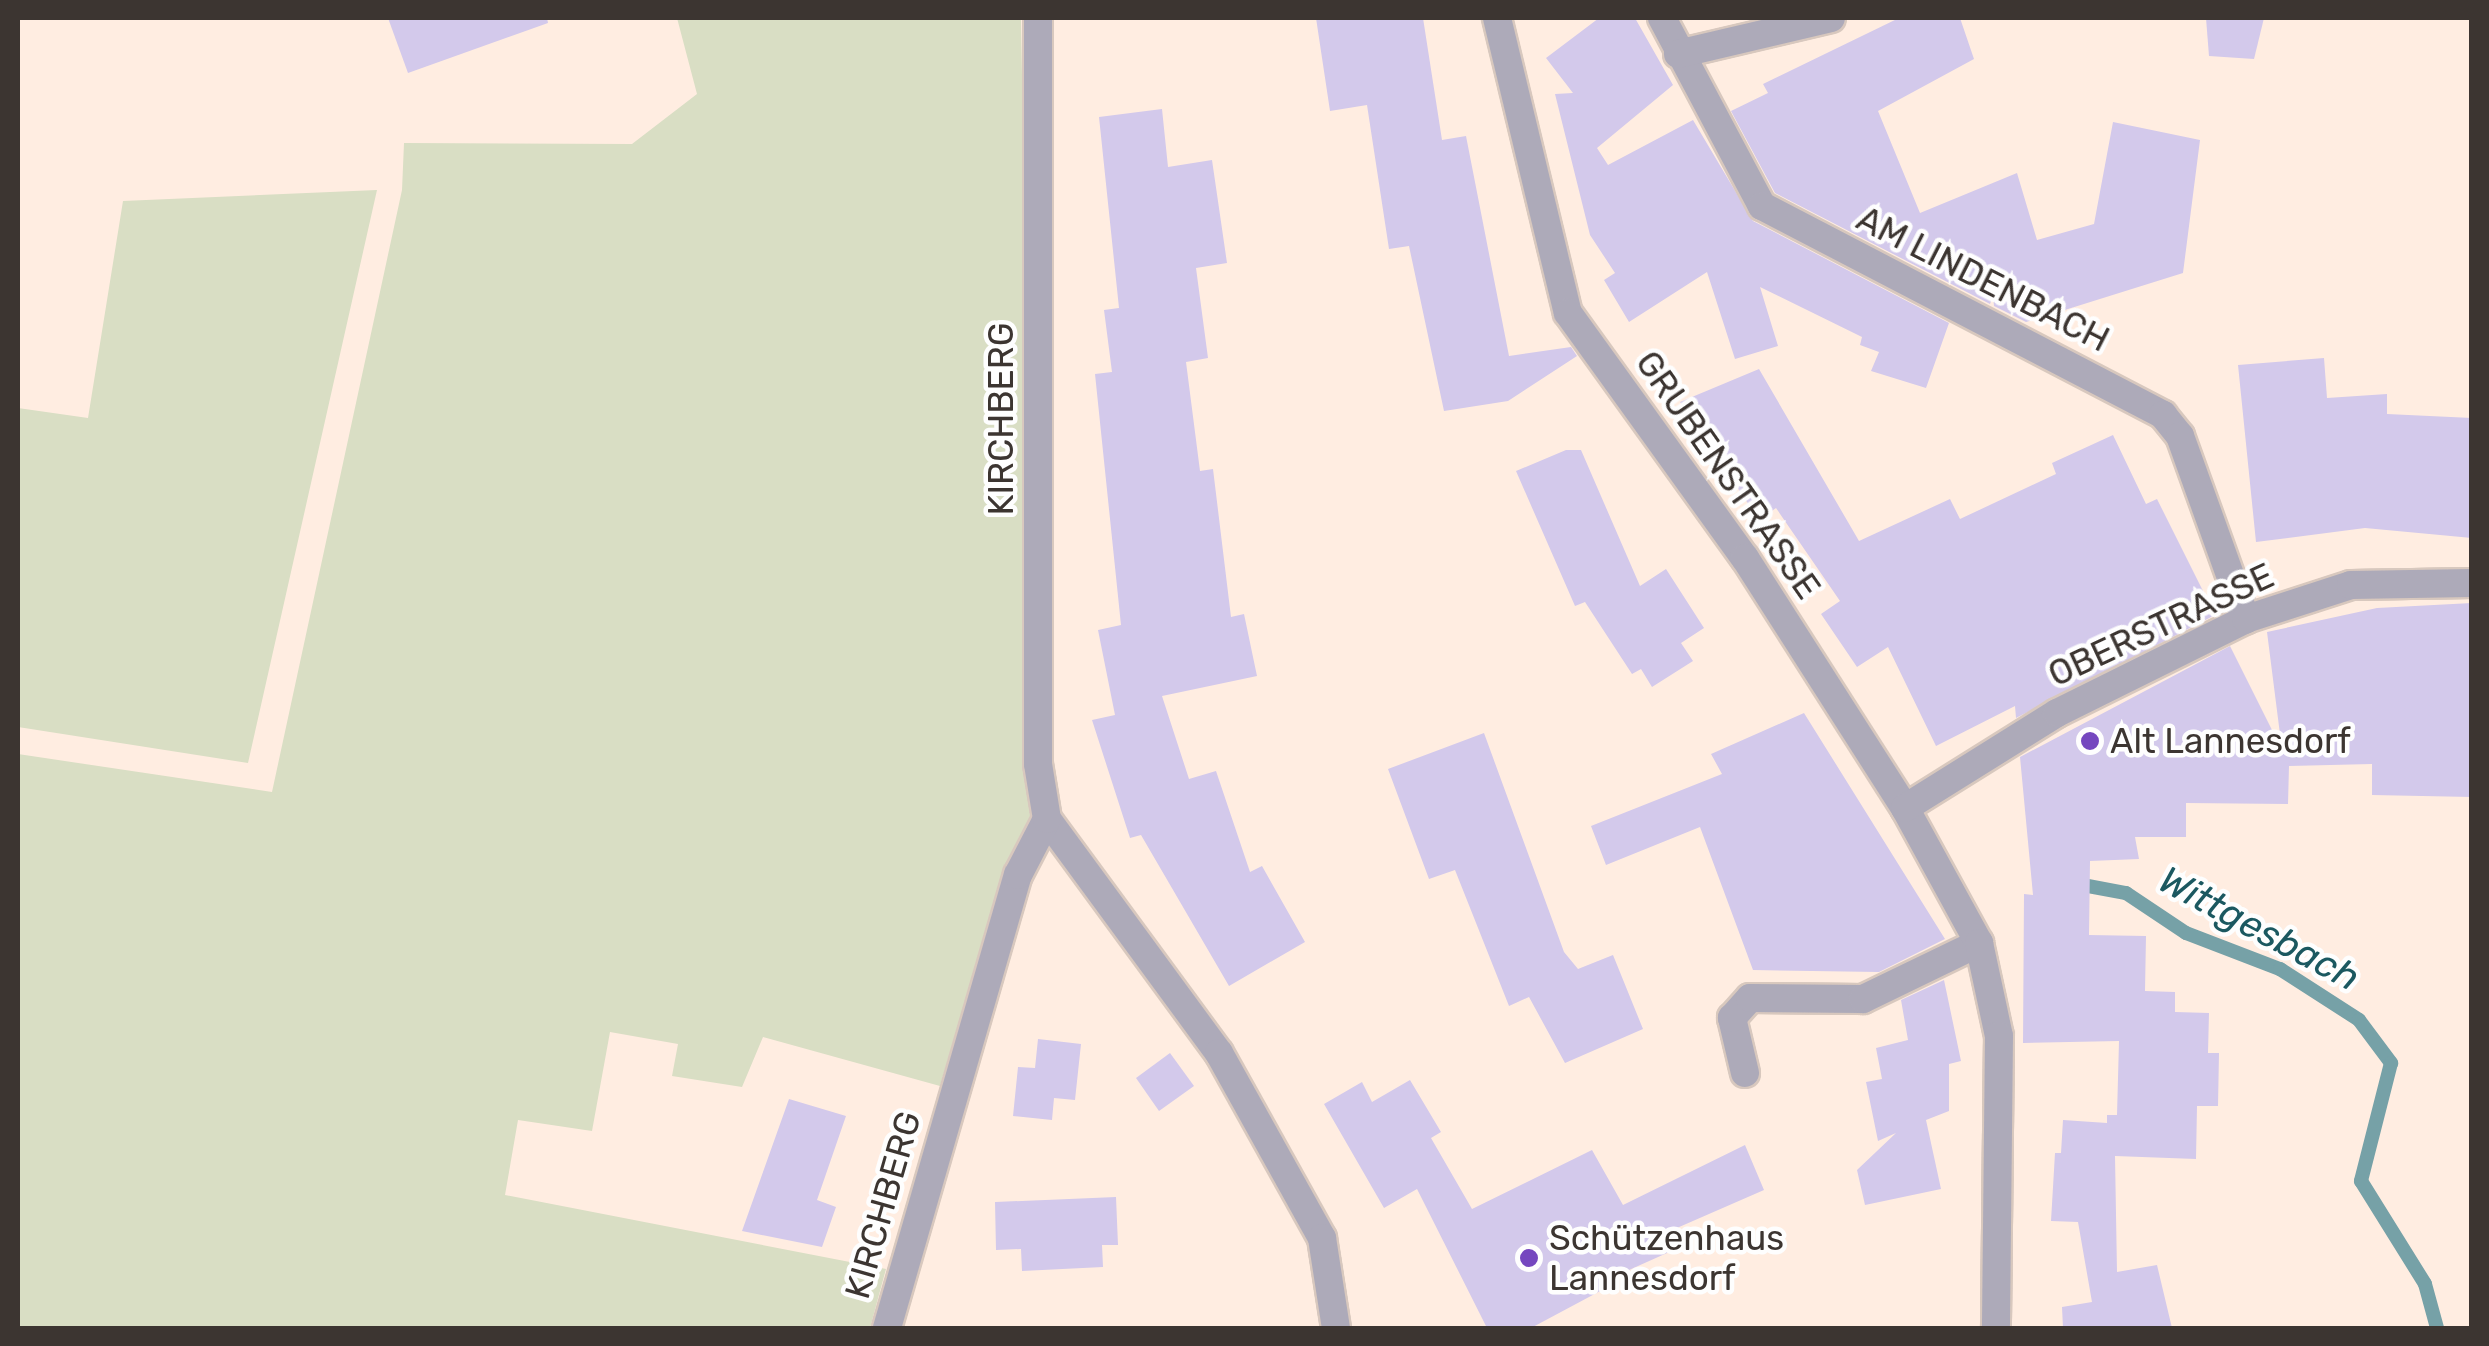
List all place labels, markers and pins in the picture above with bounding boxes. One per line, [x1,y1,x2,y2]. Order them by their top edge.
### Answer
place label: Alt Lannesdorf [2110,720,2351,762]
marker: Alt Lannesdorf [2079,730,2101,752]
place label: Schützenhaus Lannesdorf [1549,1217,1784,1299]
marker: Schützenhaus Lannesdorf [1518,1247,1540,1269]

